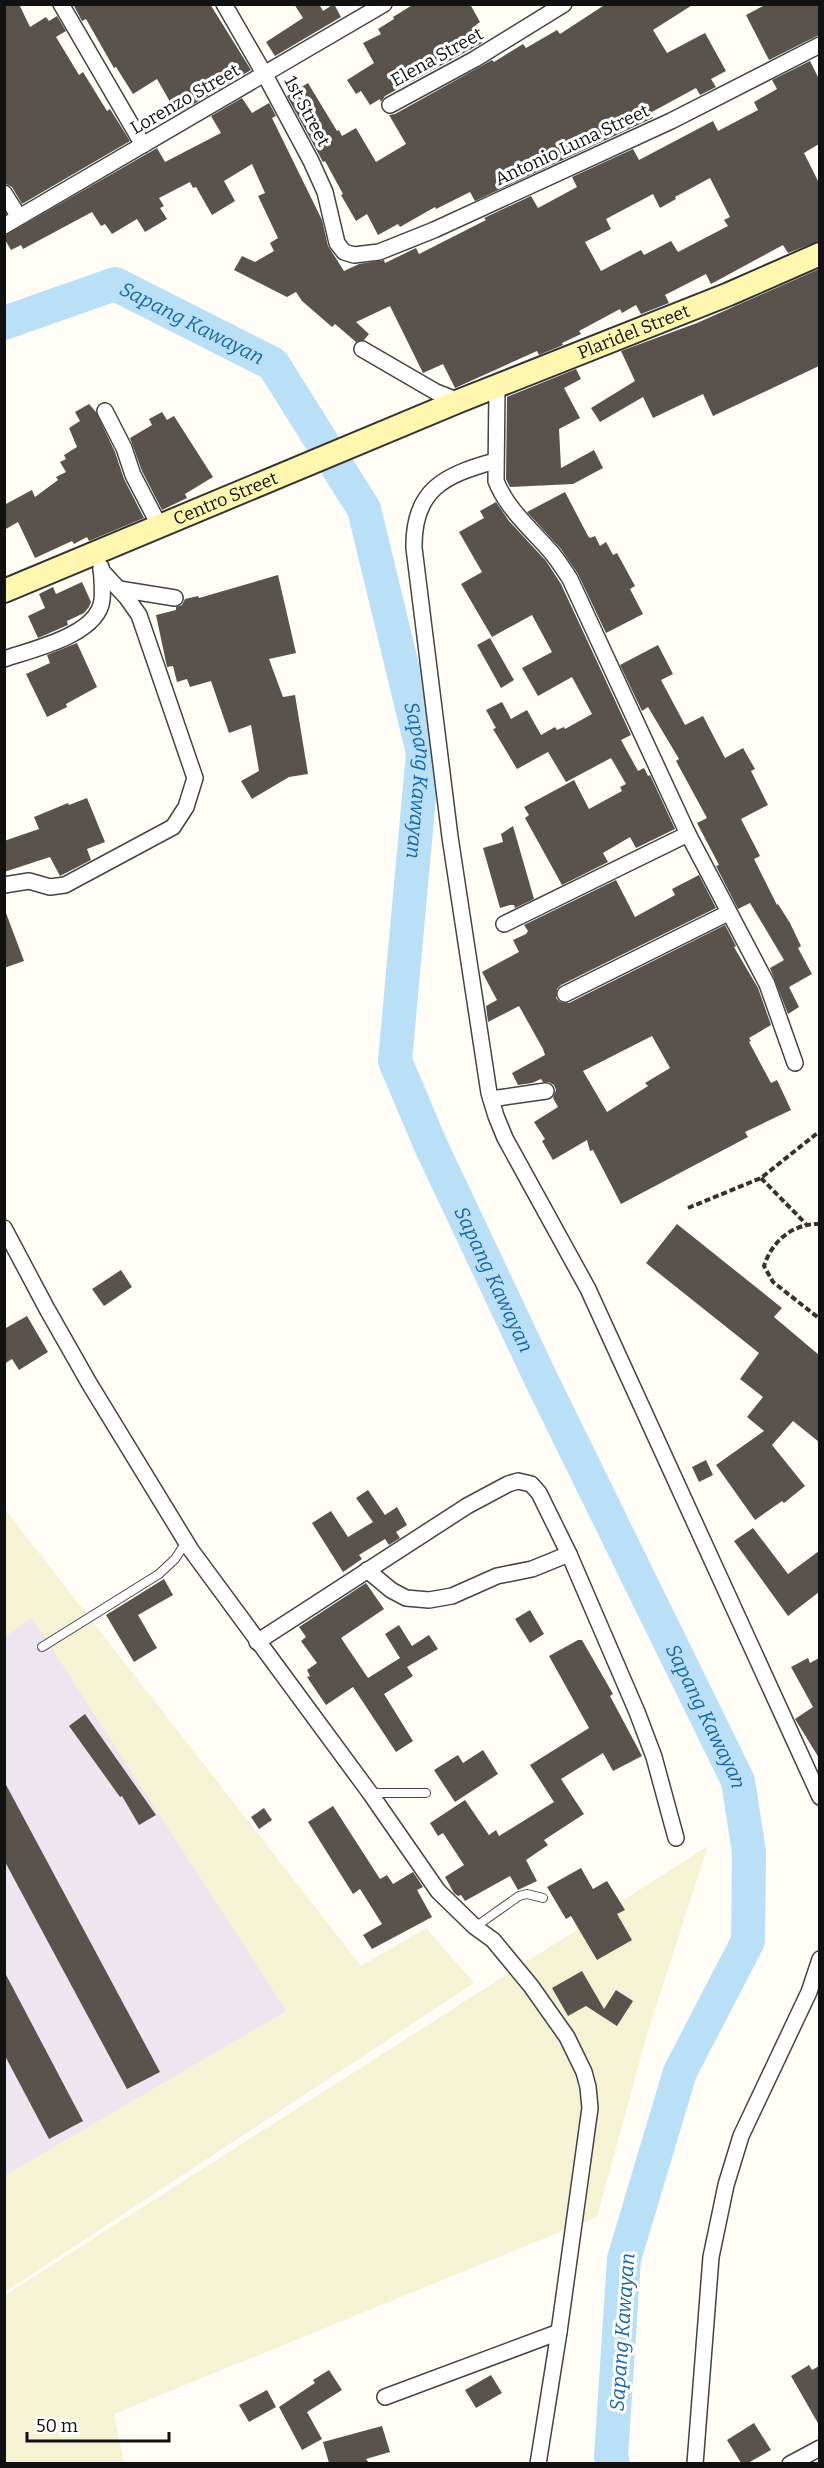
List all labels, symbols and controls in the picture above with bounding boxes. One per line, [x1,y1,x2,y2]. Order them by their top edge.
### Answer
street label: Elena Street [387,22,487,91]
street label: Lorenzo Street [127,59,244,139]
street label: 1st Street [279,72,335,151]
street label: Antonio Luna Street [491,99,653,190]
water label: Sapang Kawayan [116,277,268,370]
street label: Plaridel Street [575,300,693,364]
street label: Centro Street [170,467,282,530]
water label: Sapang Kawayan [399,699,435,860]
water label: Sapang Kawayan [449,1203,539,1356]
water label: Sapang Kawayan [661,1640,751,1790]
water label: Sapang Kawayan [605,2252,639,2412]
scale bar [27,2405,170,2443]
text: 50 m [36,2415,78,2437]

